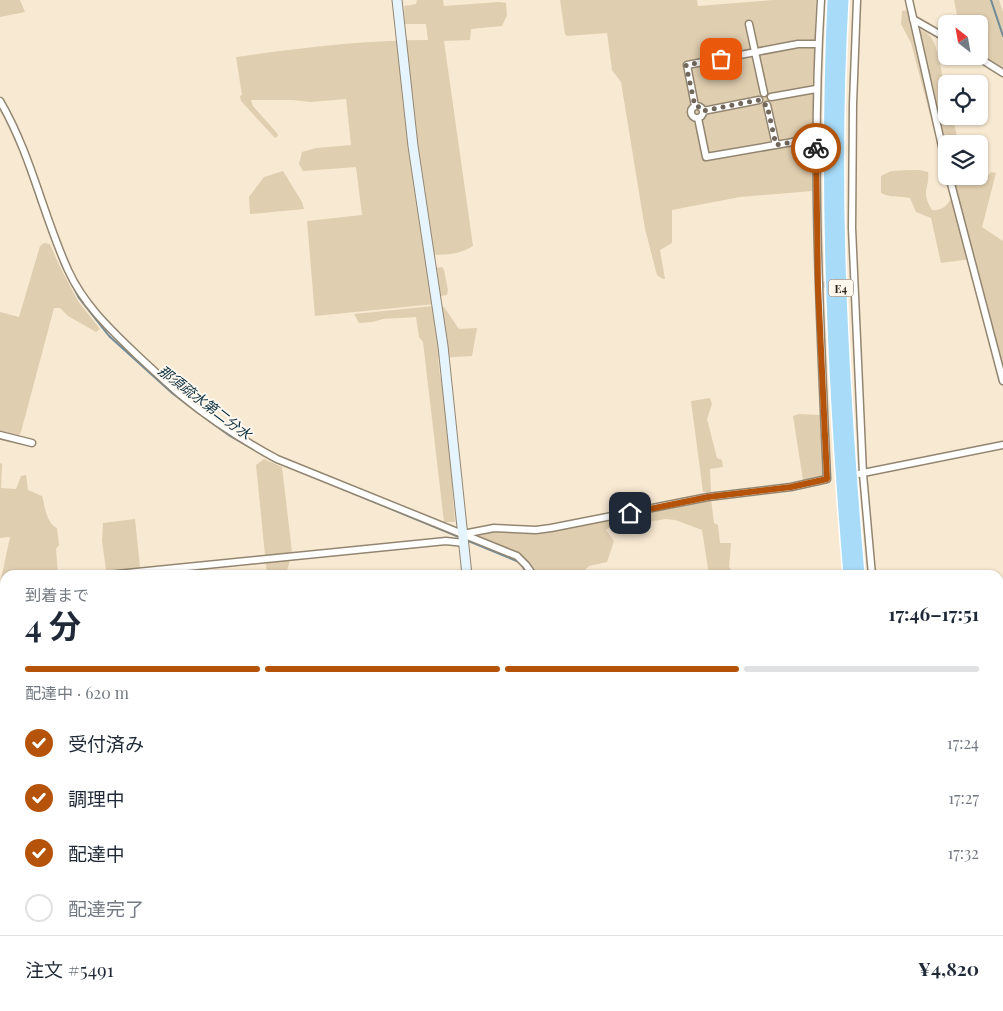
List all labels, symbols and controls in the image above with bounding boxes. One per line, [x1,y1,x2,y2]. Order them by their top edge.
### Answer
north arrow [938,15,988,65]
map controls [938,15,988,185]
pin [700,38,742,80]
icon: bag [707,45,735,73]
button: locate [938,75,988,125]
courier [791,123,841,173]
icon: bike [802,134,830,162]
button: layers [938,135,988,185]
road number: E4 [828,280,854,296]
water label: 那須疏水第二分水 [155,361,257,444]
pin [609,492,651,534]
icon: home [616,499,644,527]
text: 到着まで [25,584,89,605]
text: 17:46–17:51 [888,600,979,626]
text: 4 分 [25,603,81,646]
text: 配達中 · 620 m [25,682,129,703]
icon: check [25,729,53,757]
text: 受付済み [68,730,144,756]
text: 17:24 [947,732,979,753]
icon: check [25,784,53,812]
text: 調理中 [68,785,125,811]
text: 17:27 [948,787,979,808]
icon: check [25,839,53,867]
text: 配達中 [68,840,125,866]
text: 17:32 [947,842,979,863]
text: 配達完了 [68,895,144,921]
text: ¥4,820 [918,955,979,981]
text: 注文 #5491 [25,956,114,982]

